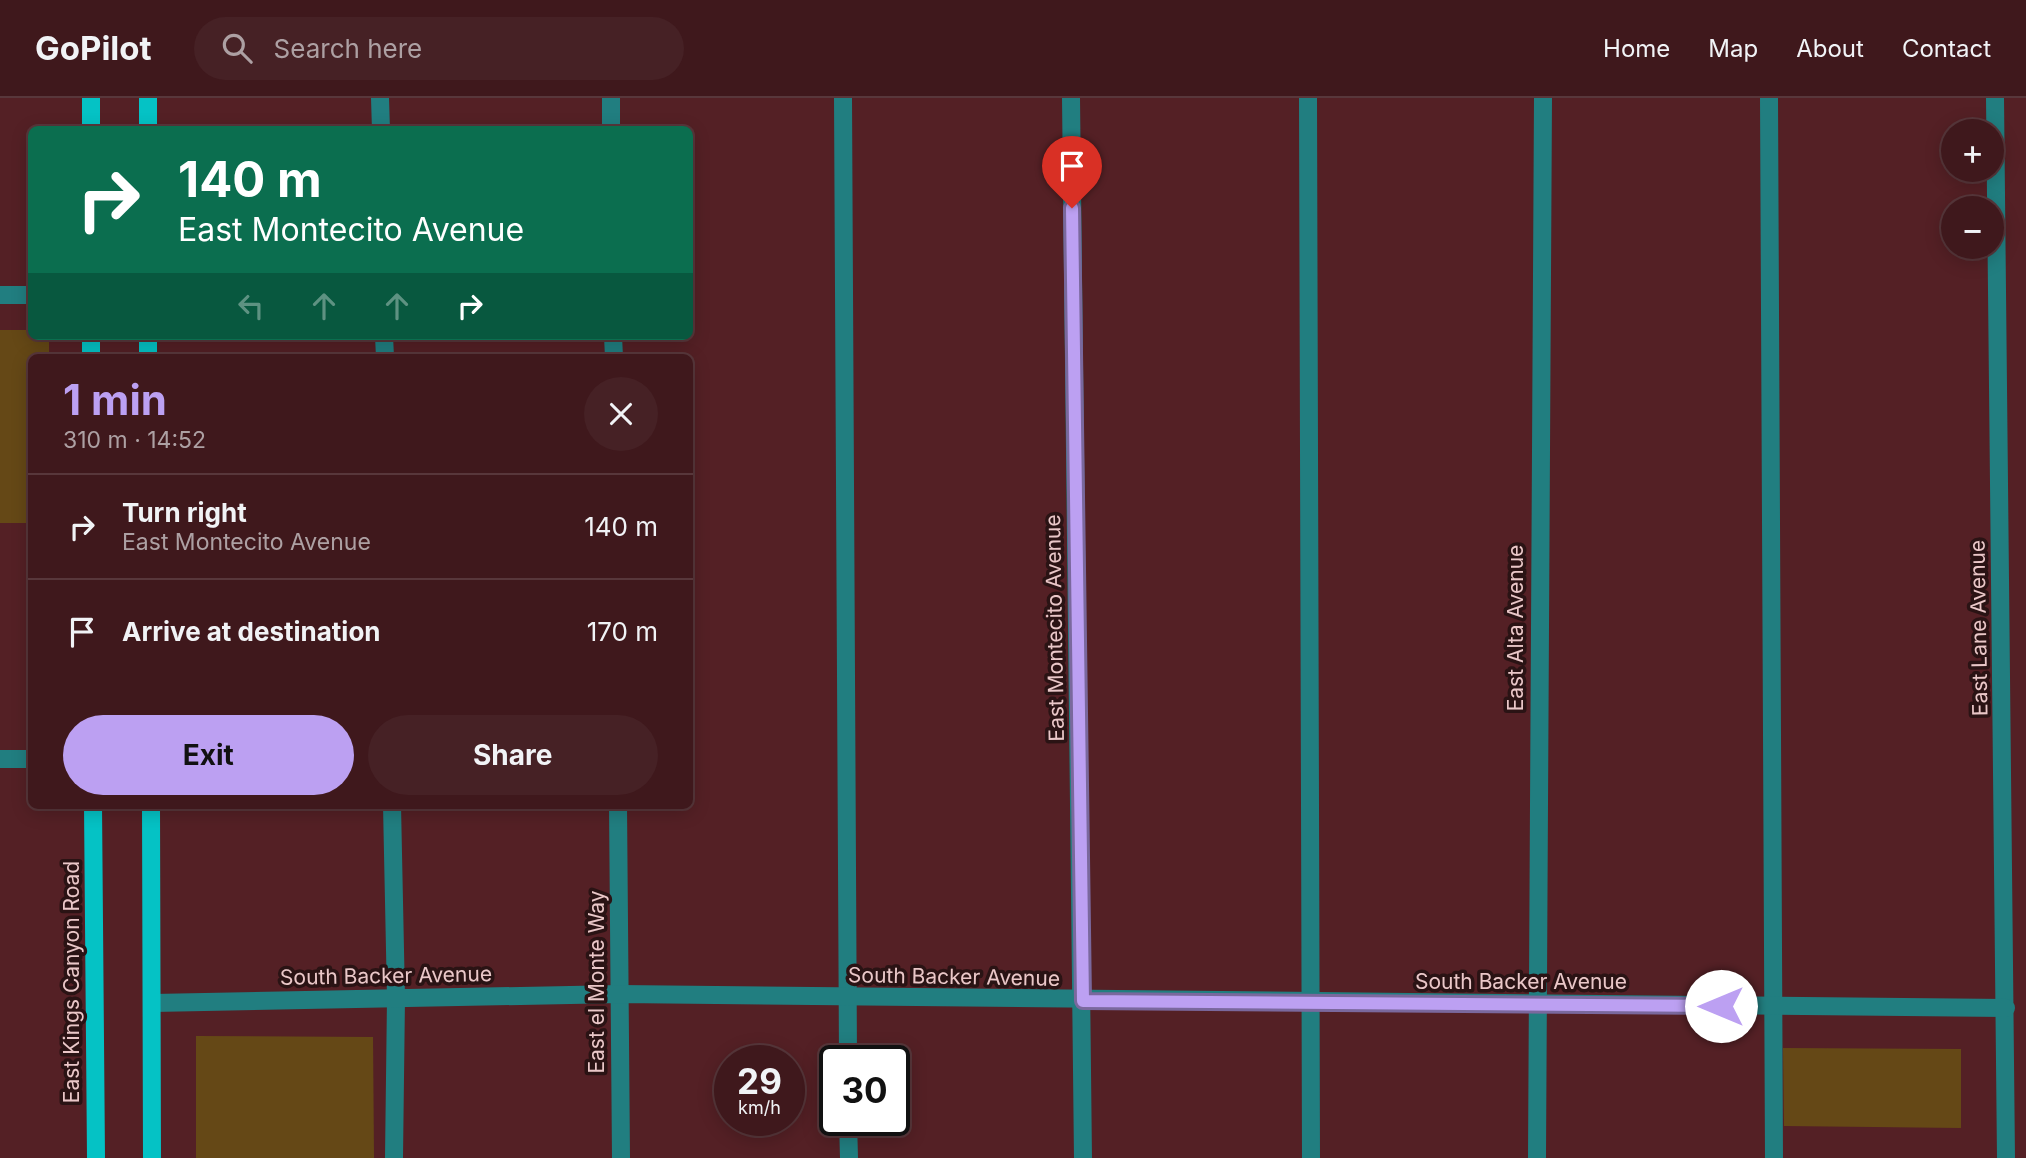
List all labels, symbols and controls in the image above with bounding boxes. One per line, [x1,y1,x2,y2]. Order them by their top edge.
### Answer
search box [194,17,684,80]
text: GoPilot [35,28,152,68]
icon: search [218,29,256,67]
text: Search here [274,33,422,64]
text: Home [1603,34,1670,63]
text: Map [1708,34,1758,63]
text: About [1796,34,1864,63]
text: Contact [1902,34,1991,63]
map controls [1941,119,2004,259]
button: + [1941,119,2004,182]
pin [1042,136,1102,208]
icon: arrive [1053,147,1091,185]
text: 140 m [178,150,322,209]
icon: right [63,154,154,245]
button: − [1941,196,2004,259]
text: East Montecito Avenue [178,210,524,249]
icon: left [232,287,270,325]
icon: ahead [305,287,343,325]
icon: ahead [378,287,416,325]
icon: right [451,287,489,325]
text: 1 min [63,374,167,425]
button: close [584,377,658,451]
text: 310 m · 14:52 [63,426,206,454]
text: Turn right [122,497,247,528]
icon: right [63,508,101,546]
text: 140 m [584,511,658,542]
street label: East Montecito Avenue [1040,514,1069,742]
text: East Montecito Avenue [122,528,371,556]
street label: East Lane Avenue [1964,540,1993,716]
street label: East Alta Avenue [1503,545,1528,711]
icon: arrive [63,613,101,651]
text: Arrive at destination [122,616,381,647]
text: 170 m [587,616,658,647]
button: Exit [63,715,354,795]
button: Share [368,715,658,795]
street label: East Kings Canyon Road [59,861,84,1103]
street label: East el Monte Way [584,890,609,1074]
street label: South Backer Avenue [280,961,492,990]
street label: South Backer Avenue [848,962,1060,991]
street label: South Backer Avenue [1415,969,1627,994]
position arrow [1684,969,1758,1043]
speed limit sign: 30 [819,1045,910,1136]
text: 29 [737,1060,782,1102]
text: km/h [738,1097,781,1118]

